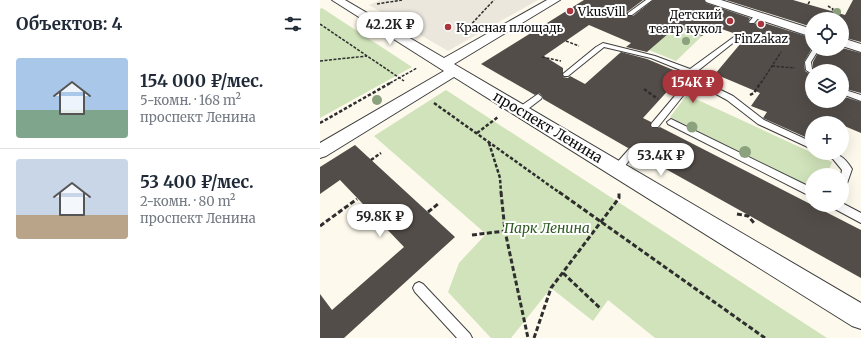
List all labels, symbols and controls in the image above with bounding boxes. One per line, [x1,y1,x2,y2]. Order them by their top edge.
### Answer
place label: VkusVill [577,4,626,19]
marker: VkusVill [565,6,575,16]
place label: Детский театр кукол [649,7,722,36]
pin: 42.2K ₽ [353,12,427,46]
map controls [805,12,849,212]
button: locate [805,12,849,56]
text: Объектов: 4 [16,13,122,35]
icon: filters [282,13,304,35]
text: 42.2K ₽ [365,16,415,33]
marker: Детский театр кукол [725,16,735,26]
marker: FinZakaz [756,19,766,29]
place label: Красная площадь [456,20,564,35]
marker: Красная площадь [443,22,453,32]
place label: FinZakaz [734,31,788,46]
button: layers [805,64,849,108]
text: 154 000 ₽/мес. [140,70,263,92]
pin: 154K ₽ [660,70,726,104]
icon: home [48,74,96,122]
text: 154K ₽ [671,74,715,91]
street label: проспект Ленина [490,87,606,167]
text: 5-комн. · 168 m² [140,92,241,109]
text: проспект Ленина [140,109,256,126]
button: + [805,116,849,160]
pin: 53.4K ₽ [624,143,698,177]
text: 53.4K ₽ [637,147,685,164]
button: − [805,168,849,212]
text: 53 400 ₽/мес. [140,171,254,193]
icon: home [48,175,96,223]
text: 2-комн. · 80 m² [140,193,236,210]
pin: 59.8K ₽ [343,204,417,238]
text: 59.8K ₽ [356,208,404,225]
text: проспект Ленина [140,210,256,227]
park label: Парк Ленина [504,219,590,237]

